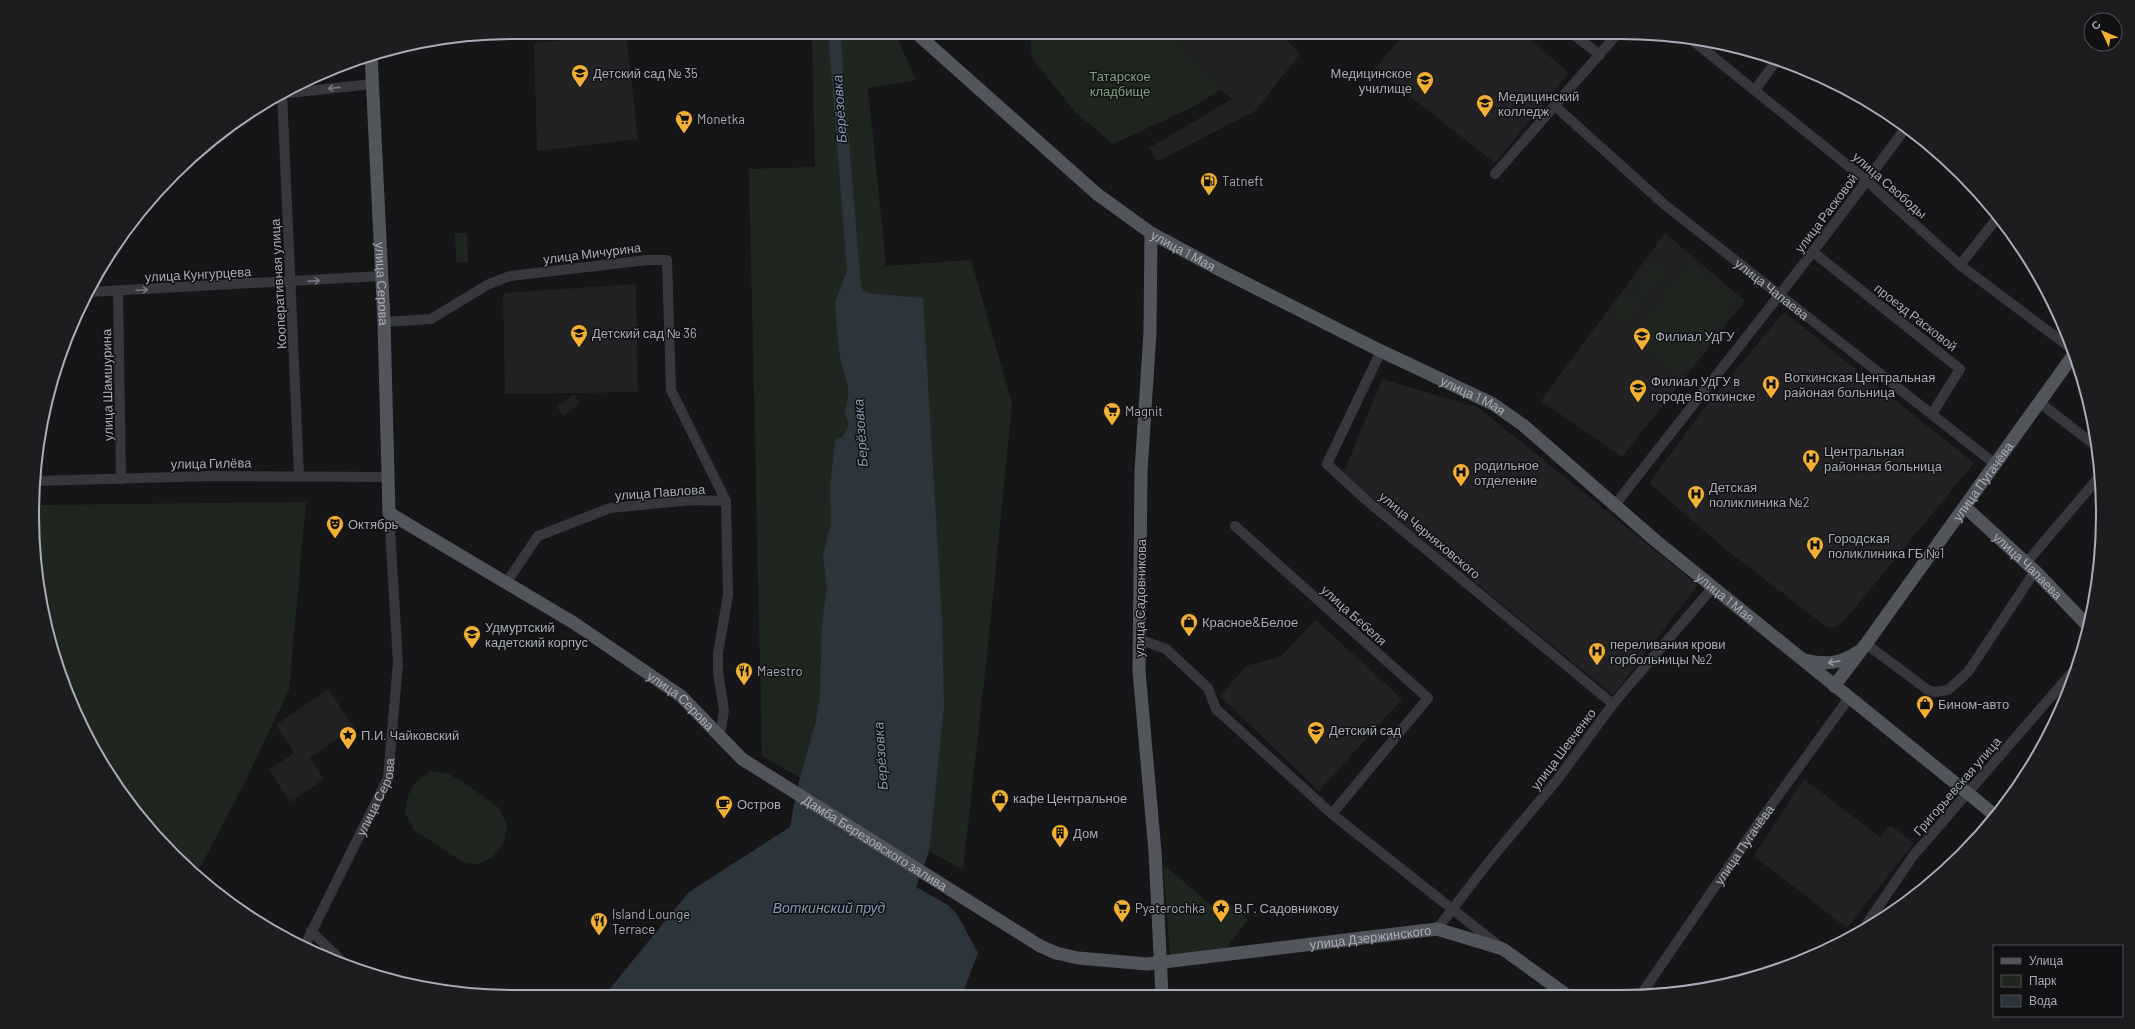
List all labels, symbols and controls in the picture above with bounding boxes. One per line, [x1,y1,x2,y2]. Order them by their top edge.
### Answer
north arrow [2083,12,2123,52]
text: С [2088,17,2103,32]
school or university icon: Детский сад № 35 [570,63,590,88]
place label: Детский сад № 35 [593,65,698,81]
place label: Медицинское училище [1331,65,1412,96]
park label: Татарское кладбище [1089,68,1151,99]
school or university icon: Медицинское училище [1415,70,1435,95]
water label: Берёзовка [828,74,850,144]
one-way arrow [328,84,341,92]
place label: Медицинский колледж [1498,88,1579,119]
school or university icon: Медицинский колледж [1475,93,1495,118]
supermarket icon: Monetka [674,109,694,134]
place label: Monetka [697,111,745,127]
street label: улица Свободы [1850,148,1930,222]
street label: улица Расковой [1791,170,1861,256]
fuel station icon: Tatneft [1199,171,1219,196]
place label: Tatneft [1222,173,1264,189]
street label: Кооперативная улица [267,218,289,350]
street label: улица 1 Мая [1148,227,1218,274]
street label: улица Мичурина [542,239,643,267]
street label: улица Серова [372,242,392,327]
street label: улица Чапаева [1732,255,1813,323]
street label: улица Кунгурцева [144,263,252,285]
one-way arrow [307,277,320,284]
street label: проезд Расковой [1871,280,1961,354]
one-way arrow [135,286,148,293]
school or university icon: Детский сад № 36 [569,323,589,348]
place label: Детский сад № 36 [592,325,697,341]
school or university icon: Филиал УдГУ [1632,326,1652,351]
street label: улица Шамшурина [98,328,116,441]
place label: Филиал УдГУ [1655,328,1735,344]
place label: Воткинская Центральная районая больница [1784,369,1935,400]
street label: улица 1 Мая [1438,372,1509,418]
place label: Филиал УдГУ в городе Воткинске [1651,373,1756,404]
hospital icon: Воткинская Центральная районая больница [1761,374,1781,399]
school or university icon: Филиал УдГУ в городе Воткинске [1628,378,1648,403]
water label: Берёзовка [849,398,871,468]
supermarket icon: Magnit [1102,401,1122,426]
place label: Magnit [1125,403,1163,419]
street label: улица Пугачёва [1949,438,2017,524]
place label: Центральная районная больница [1824,443,1943,474]
hospital icon: Центральная районная больница [1801,448,1821,473]
street label: улица Гилёва [171,454,252,472]
place label: родильное отделение [1474,457,1539,488]
hospital icon: родильное отделение [1451,462,1471,487]
place label: Детская поликлиника №2 [1709,479,1810,510]
street label: улица Павлова [614,481,706,503]
hospital icon: Детская поликлиника №2 [1686,484,1706,509]
street label: улица Черняховского [1376,488,1484,582]
theatre icon: Октябрь [325,514,345,539]
place label: Октябрь [348,516,399,532]
street label: улица Чапаева [1990,529,2066,603]
place label: Городская поликлиника ГБ №1 [1828,530,1944,561]
hospital icon: Городская поликлиника ГБ №1 [1805,535,1825,560]
street label: улица Садовникова [1131,538,1149,657]
street label: улица 1 Мая [1693,569,1758,626]
street label: улица Бебеля [1318,581,1390,649]
shop icon: Красное&Белое [1179,612,1199,637]
place label: Красное&Белое [1202,614,1298,630]
place label: Удмуртский кадетский корпус [485,619,588,650]
school or university icon: Удмуртский кадетский корпус [462,624,482,649]
place label: переливания крови горбольницы №2 [1610,636,1726,667]
hospital icon: переливания крови горбольницы №2 [1587,641,1607,666]
one-way arrow [1827,658,1840,666]
restaurant icon: Maestro [734,661,754,686]
place label: Maestro [757,663,802,679]
street label: улица Серова [644,667,718,734]
shop icon: Бином-авто [1915,694,1935,719]
place label: Бином-авто [1938,696,2009,712]
street label: улица Шевченко [1527,705,1599,793]
school or university icon: Детский сад [1306,720,1326,745]
water label: Берёзовка [869,721,891,791]
place label: Детский сад [1329,722,1401,738]
place icon: П.И. Чайковский [338,725,358,750]
place label: П.И. Чайковский [361,727,459,743]
street label: Григорьевская улица [1910,733,2005,839]
street label: улица Серова [353,757,398,838]
shop icon: кафе Центральное [990,788,1010,813]
place label: кафе Центральное [1013,790,1127,806]
street label: Дамба Березовского залива [800,791,951,894]
cafe icon: Остров [714,794,734,819]
place label: Остров [737,796,781,812]
street label: улица Пугачёва [1711,801,1778,888]
building icon: Дом [1050,823,1070,848]
place label: Дом [1073,825,1098,841]
supermarket icon: Pyaterochka [1112,898,1132,923]
place icon: В.Г. Садовникову [1211,898,1231,923]
water label: Воткинский пруд [773,899,886,916]
place label: Pyaterochka [1135,900,1205,916]
place label: В.Г. Садовникову [1234,900,1339,916]
place label: Island Lounge Terrace [612,906,690,937]
restaurant icon: Island Lounge Terrace [589,911,609,936]
street label: улица Дзержинского [1309,922,1432,952]
legend [1993,945,2123,1017]
text: Улица [2029,953,2063,968]
text: Парк [2029,973,2057,988]
text: Вода [2029,993,2057,1008]

